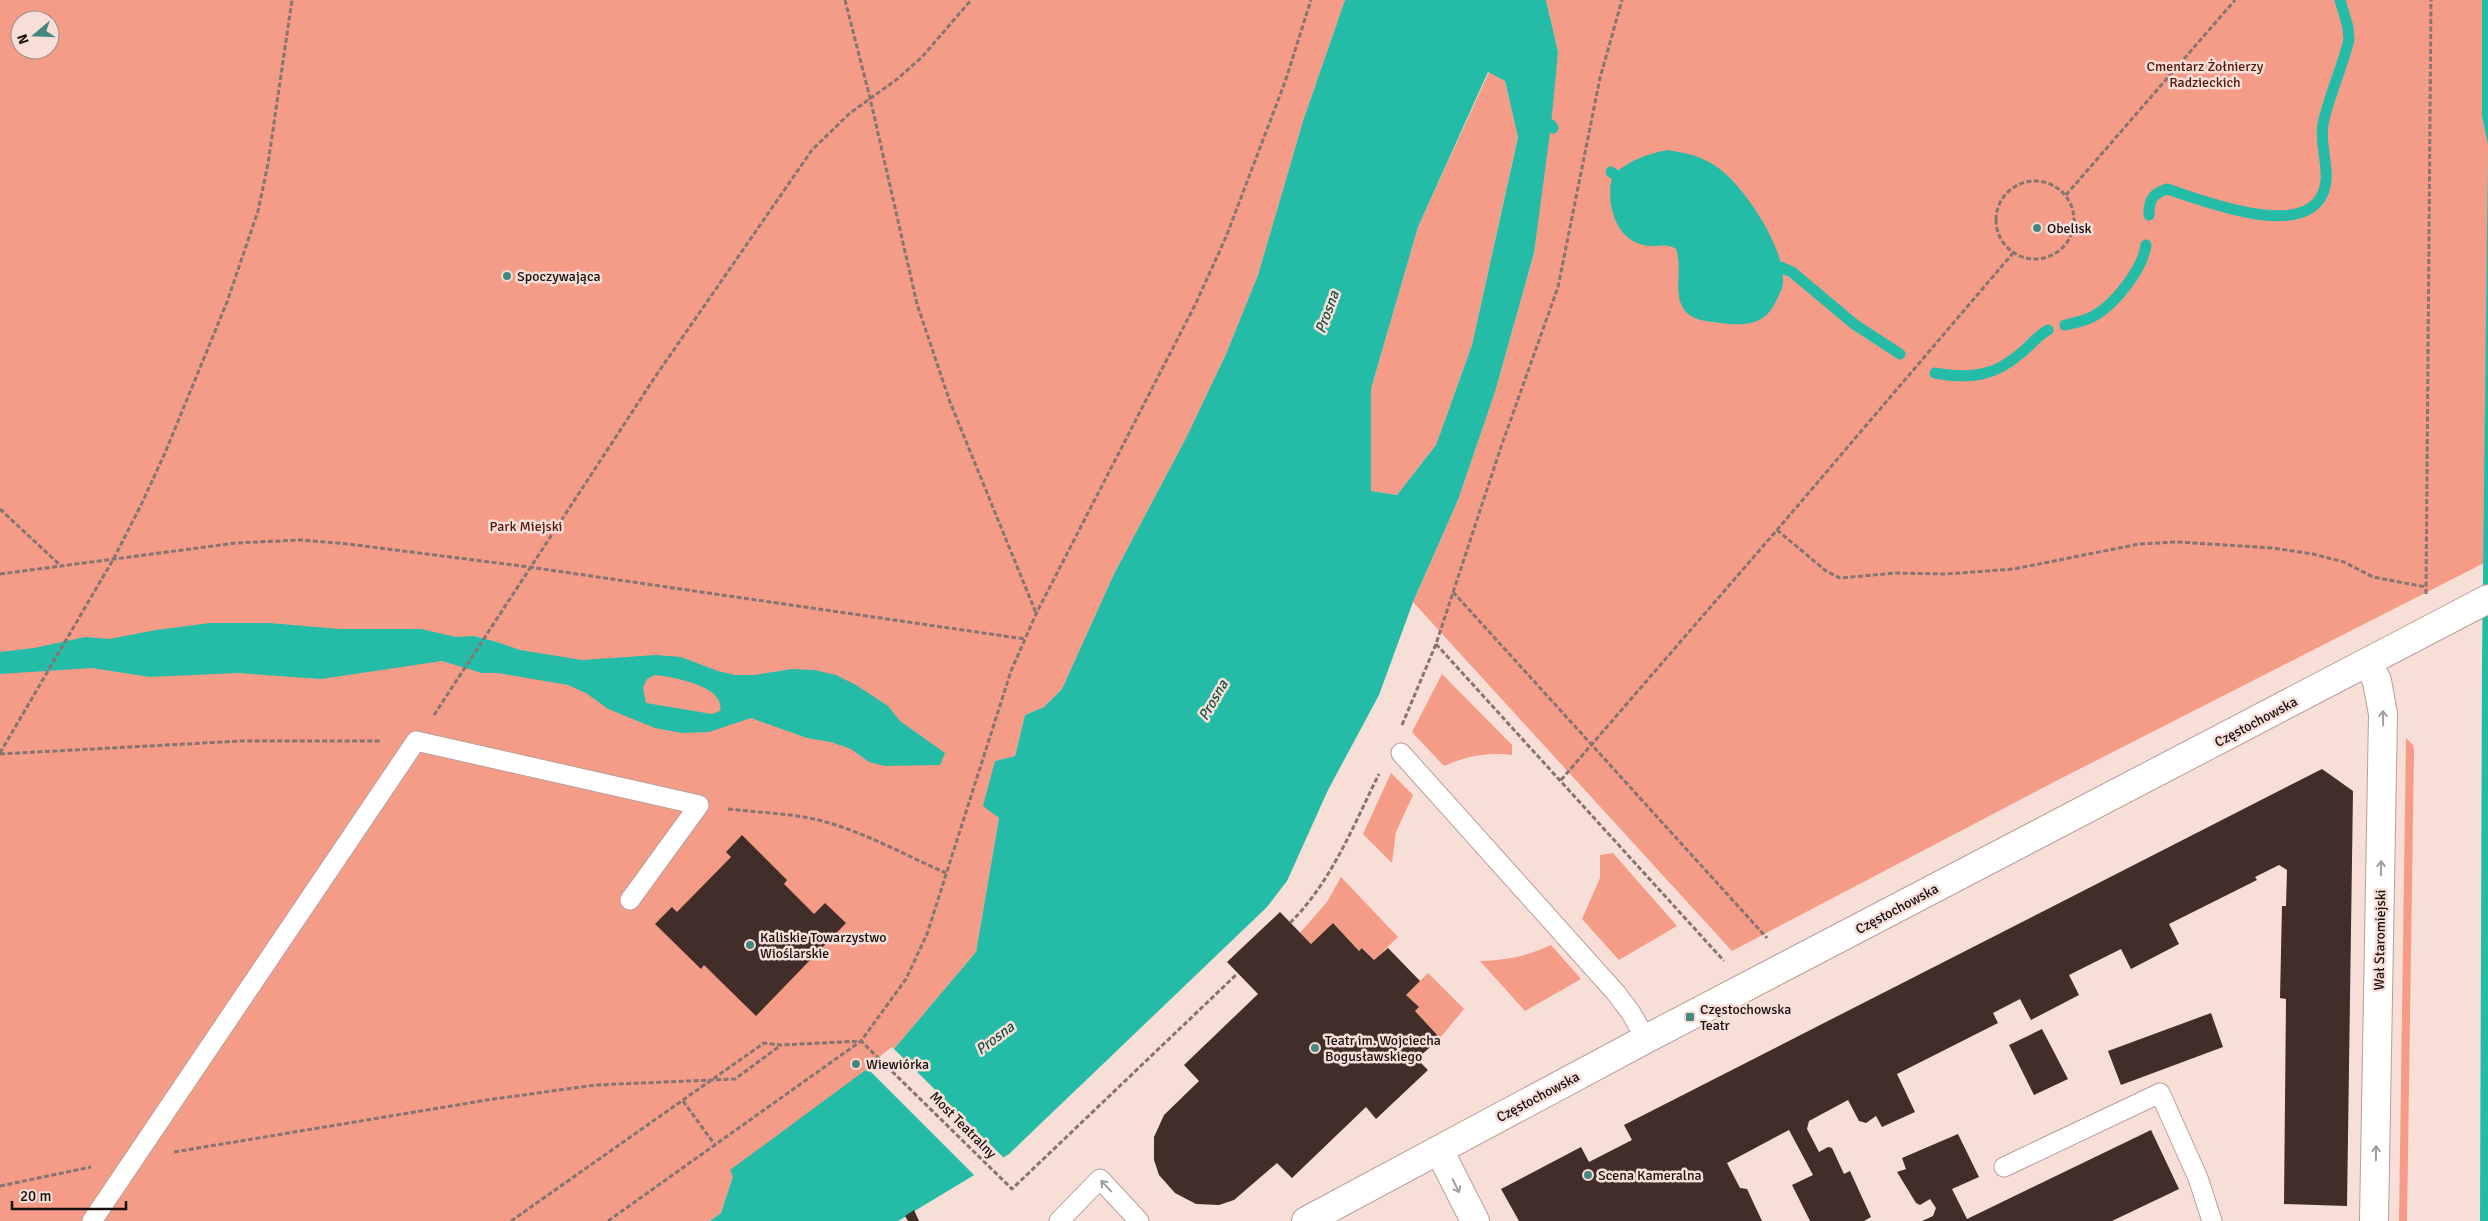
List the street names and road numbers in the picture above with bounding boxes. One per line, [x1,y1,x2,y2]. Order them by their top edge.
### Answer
street label: Częstochowska [2212,693,2300,751]
street label: Częstochowska [1853,880,1941,938]
street label: Wał Staromiejski [2371,889,2389,991]
street label: Częstochowska [1494,1068,1582,1126]
street label: Most Teatralny [926,1088,1000,1162]

